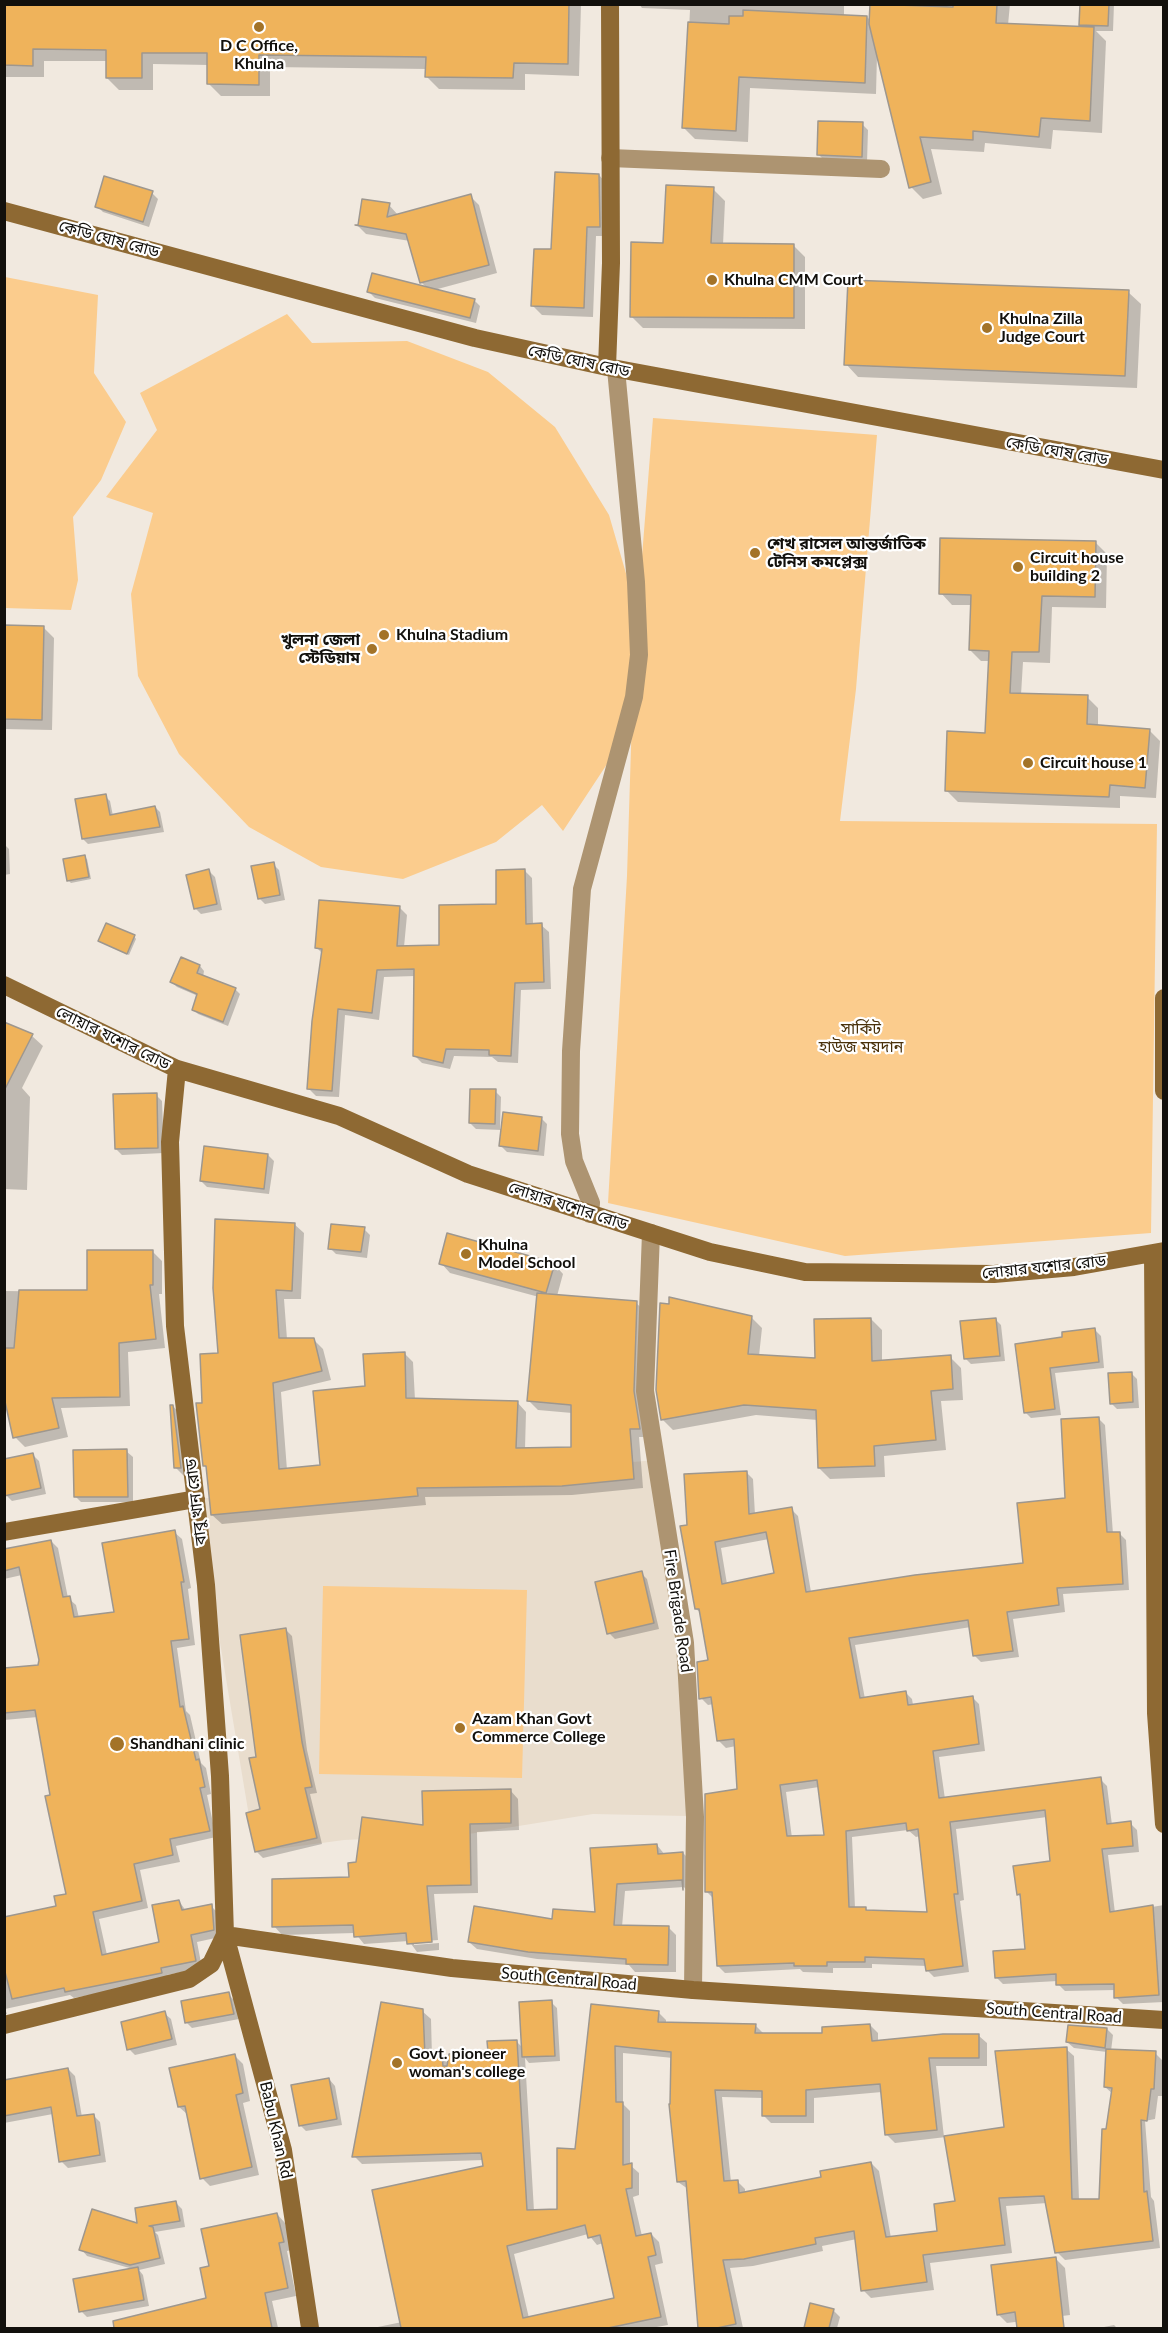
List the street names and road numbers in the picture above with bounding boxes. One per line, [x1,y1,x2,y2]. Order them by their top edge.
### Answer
street label: কেডি ঘোষ রোড [57,216,161,262]
street label: কেডি ঘোষ রোড [526,341,632,381]
street label: কেডি ঘোষ রোড [1004,433,1110,469]
street label: লোয়ার যশোর রোড [53,1002,173,1074]
street label: লোয়ার যশোর রোড [506,1178,630,1234]
street label: লোয়ার যশোর রোড [981,1251,1107,1283]
street label: বাবু খান রোড [181,1458,211,1546]
street label: Fire Brigade Road [660,1548,696,1674]
street label: South Central Road [500,1964,638,1994]
street label: South Central Road [986,1999,1122,2027]
street label: Babu Khan Rd [255,2080,297,2180]

